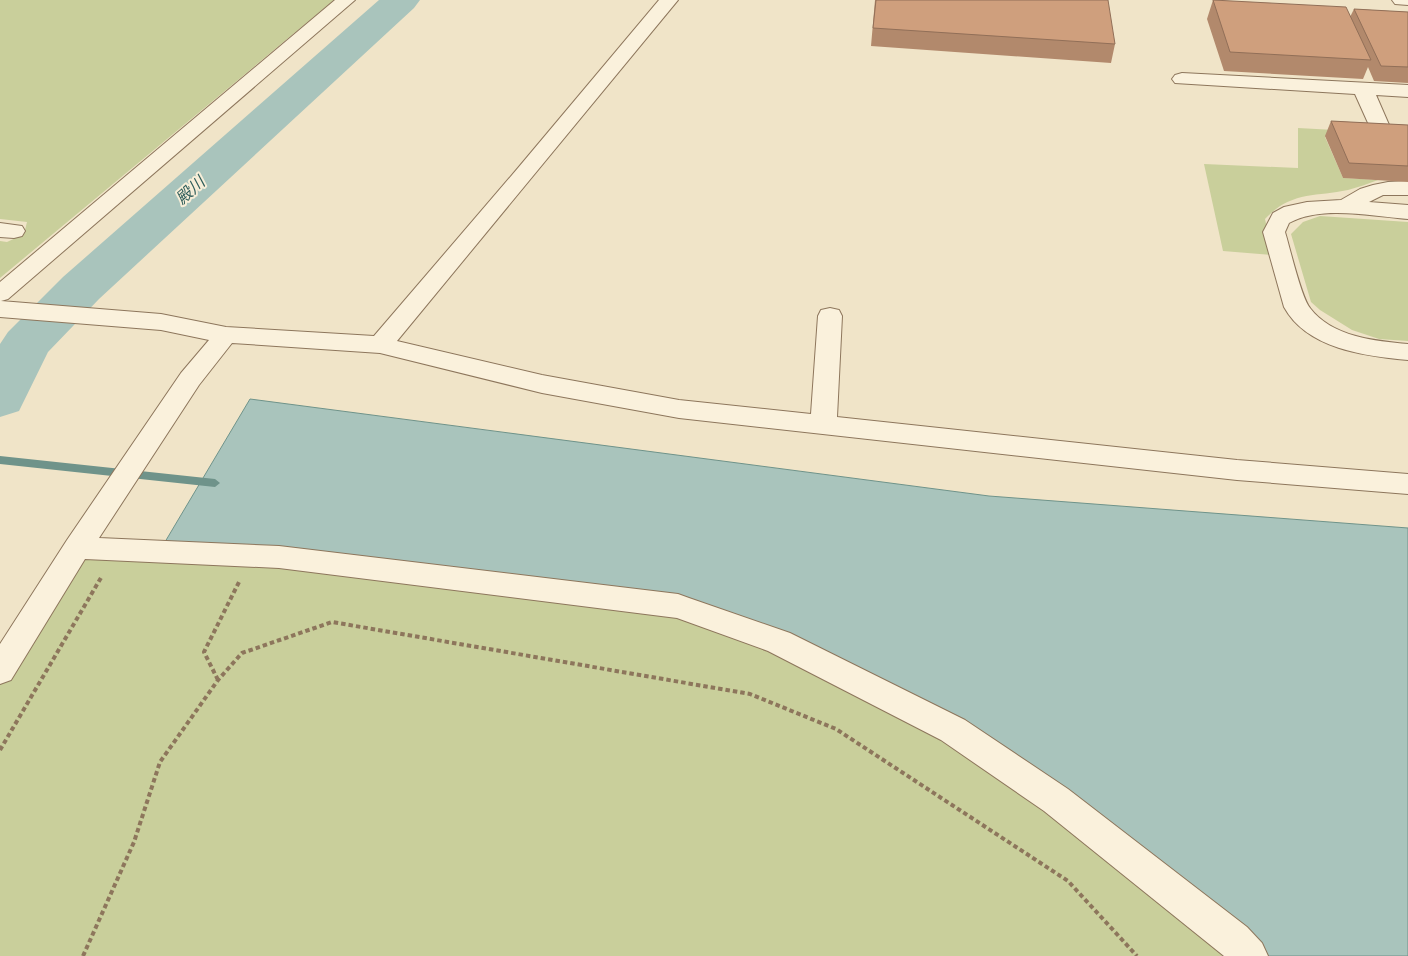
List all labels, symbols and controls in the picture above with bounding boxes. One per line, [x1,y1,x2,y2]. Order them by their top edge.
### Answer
water label: 殿川 [169,168,211,209]

